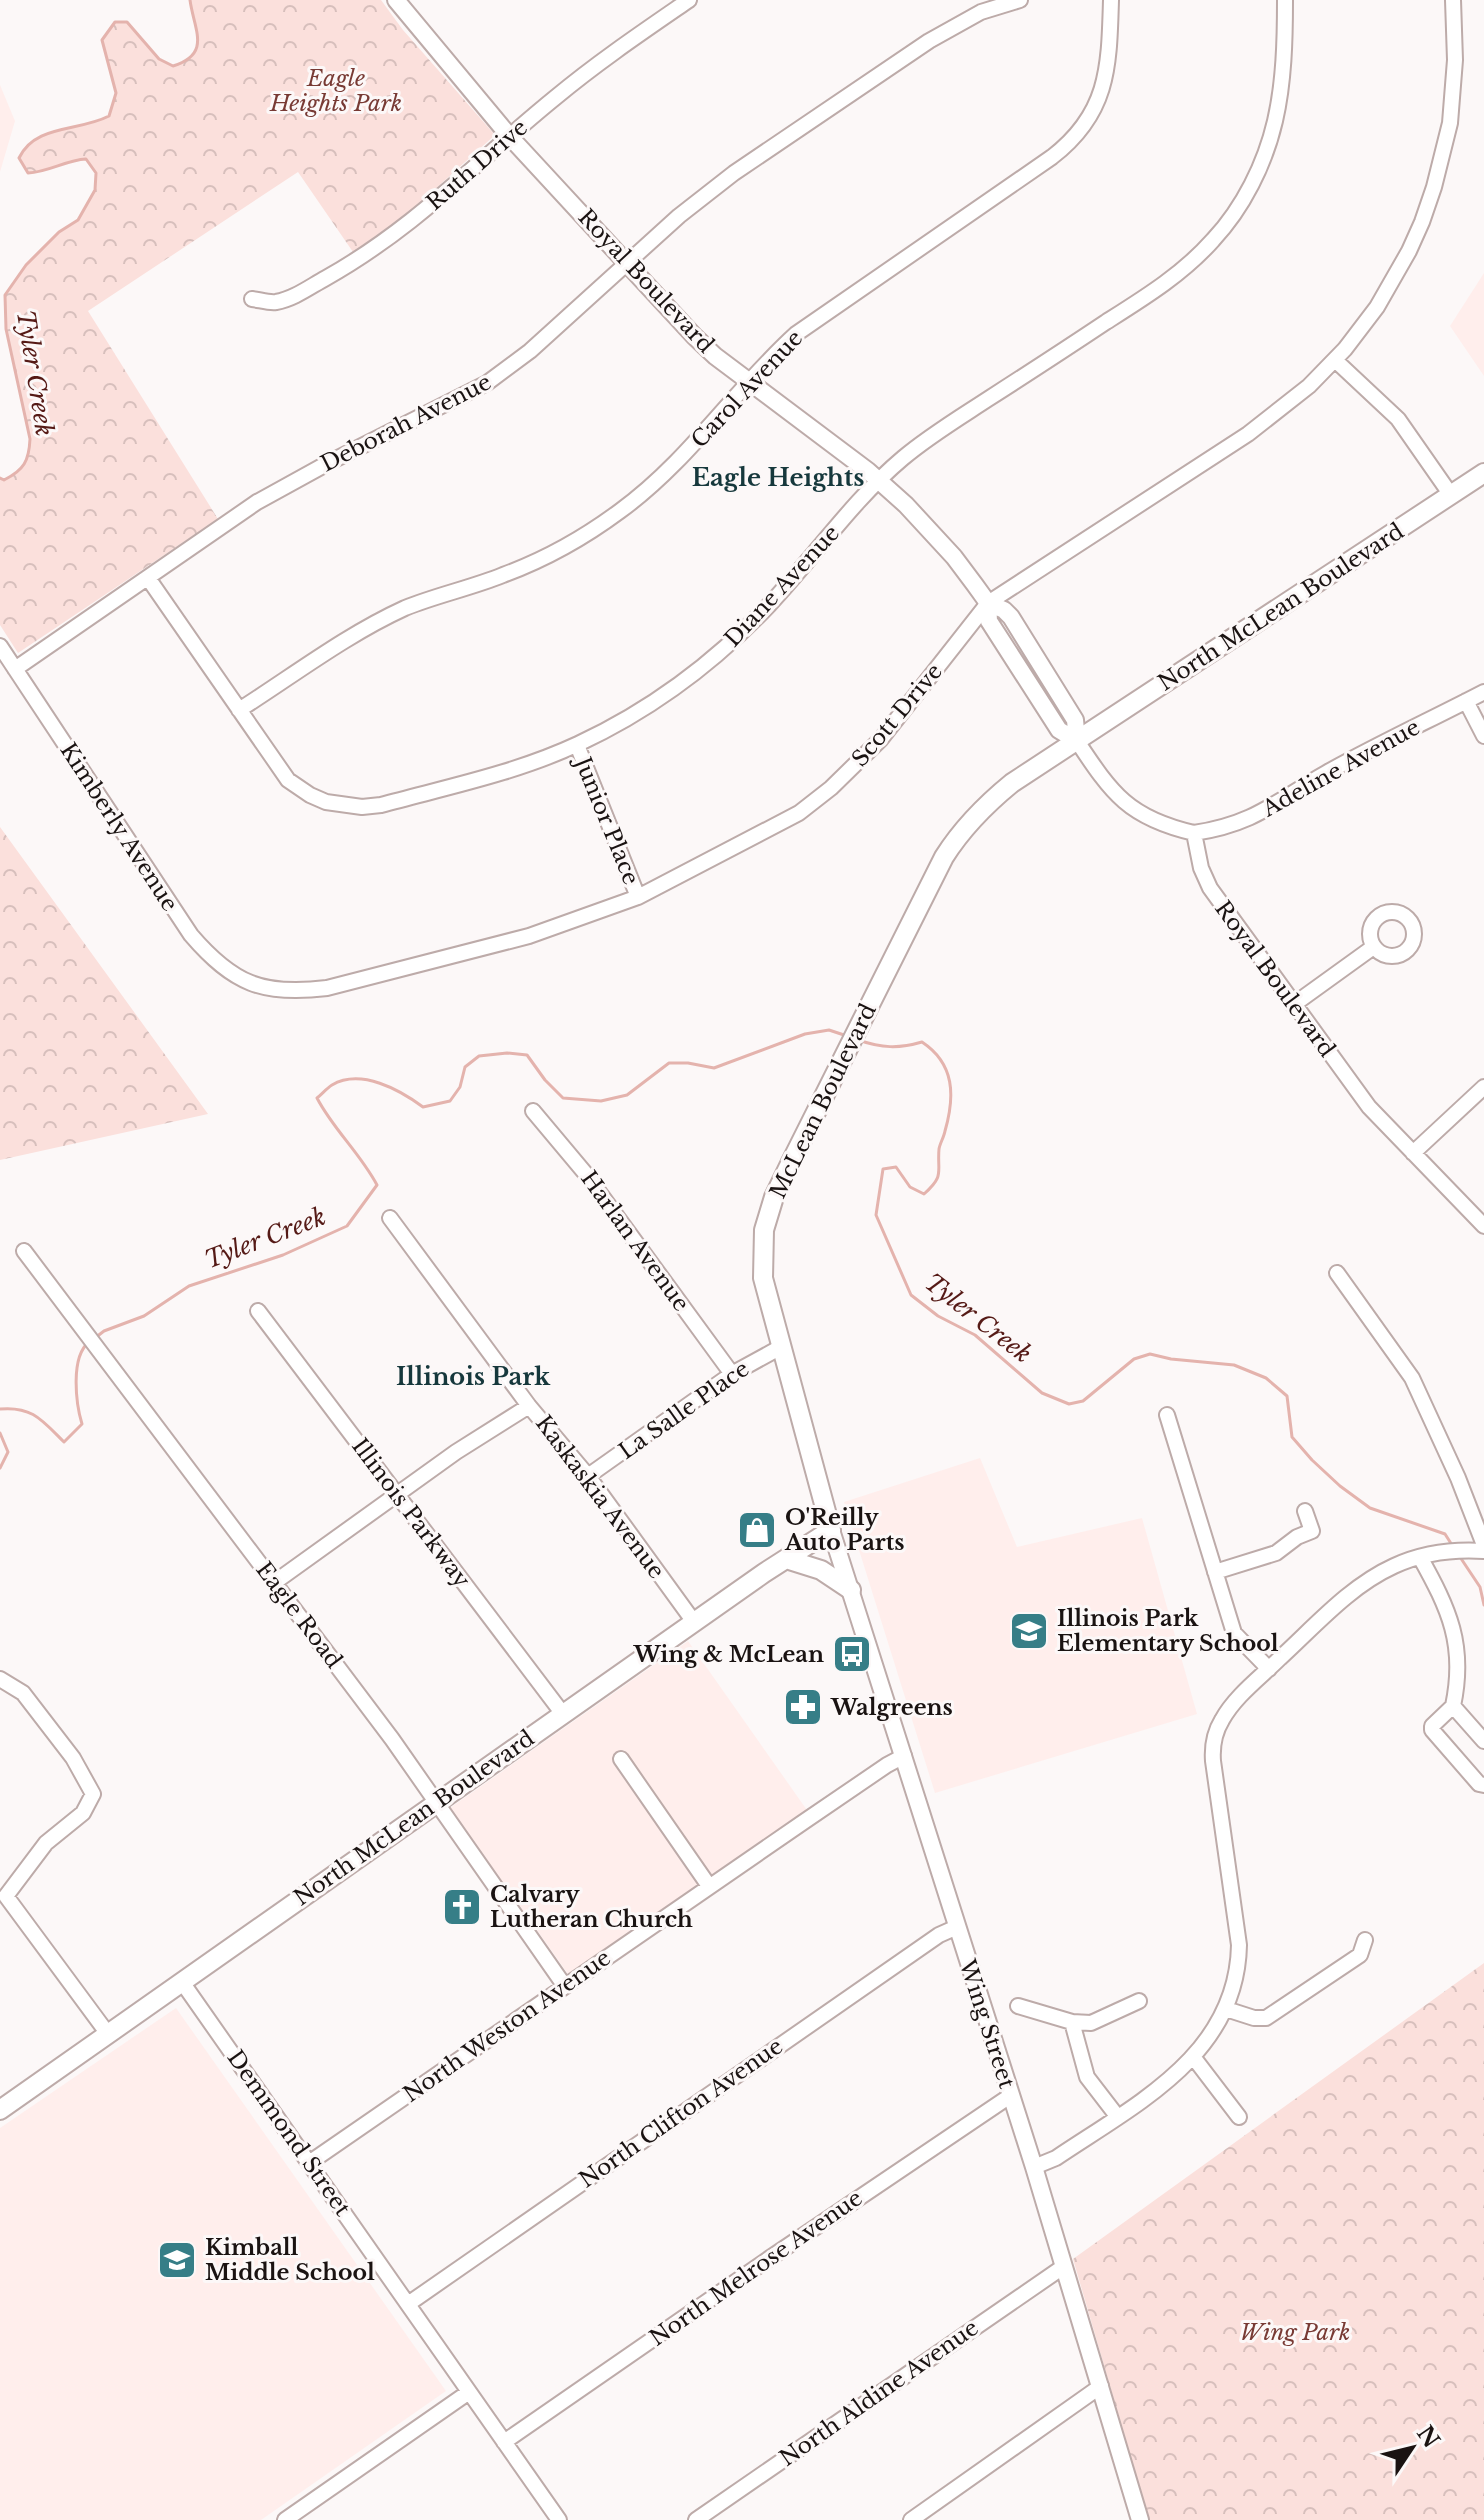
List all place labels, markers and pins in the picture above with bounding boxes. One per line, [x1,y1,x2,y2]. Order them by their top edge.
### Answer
place label: O'Reilly Auto Parts [784,1504,904,1556]
shop icon: O'Reilly Auto Parts [736,1509,778,1551]
place label: Illinois Park Elementary School [1057,1605,1279,1657]
school or university icon: Illinois Park Elementary School [1008,1610,1050,1652]
bus stop icon: Wing & McLean [831,1633,873,1675]
place label: Wing & McLean [633,1641,824,1668]
pharmacy icon: Walgreens [782,1686,824,1728]
place label: Walgreens [830,1694,953,1721]
place label: Calvary Lutheran Church [490,1881,693,1933]
church icon: Calvary Lutheran Church [441,1886,483,1928]
place label: Kimball Middle School [205,2234,375,2286]
school or university icon: Kimball Middle School [156,2239,198,2281]

